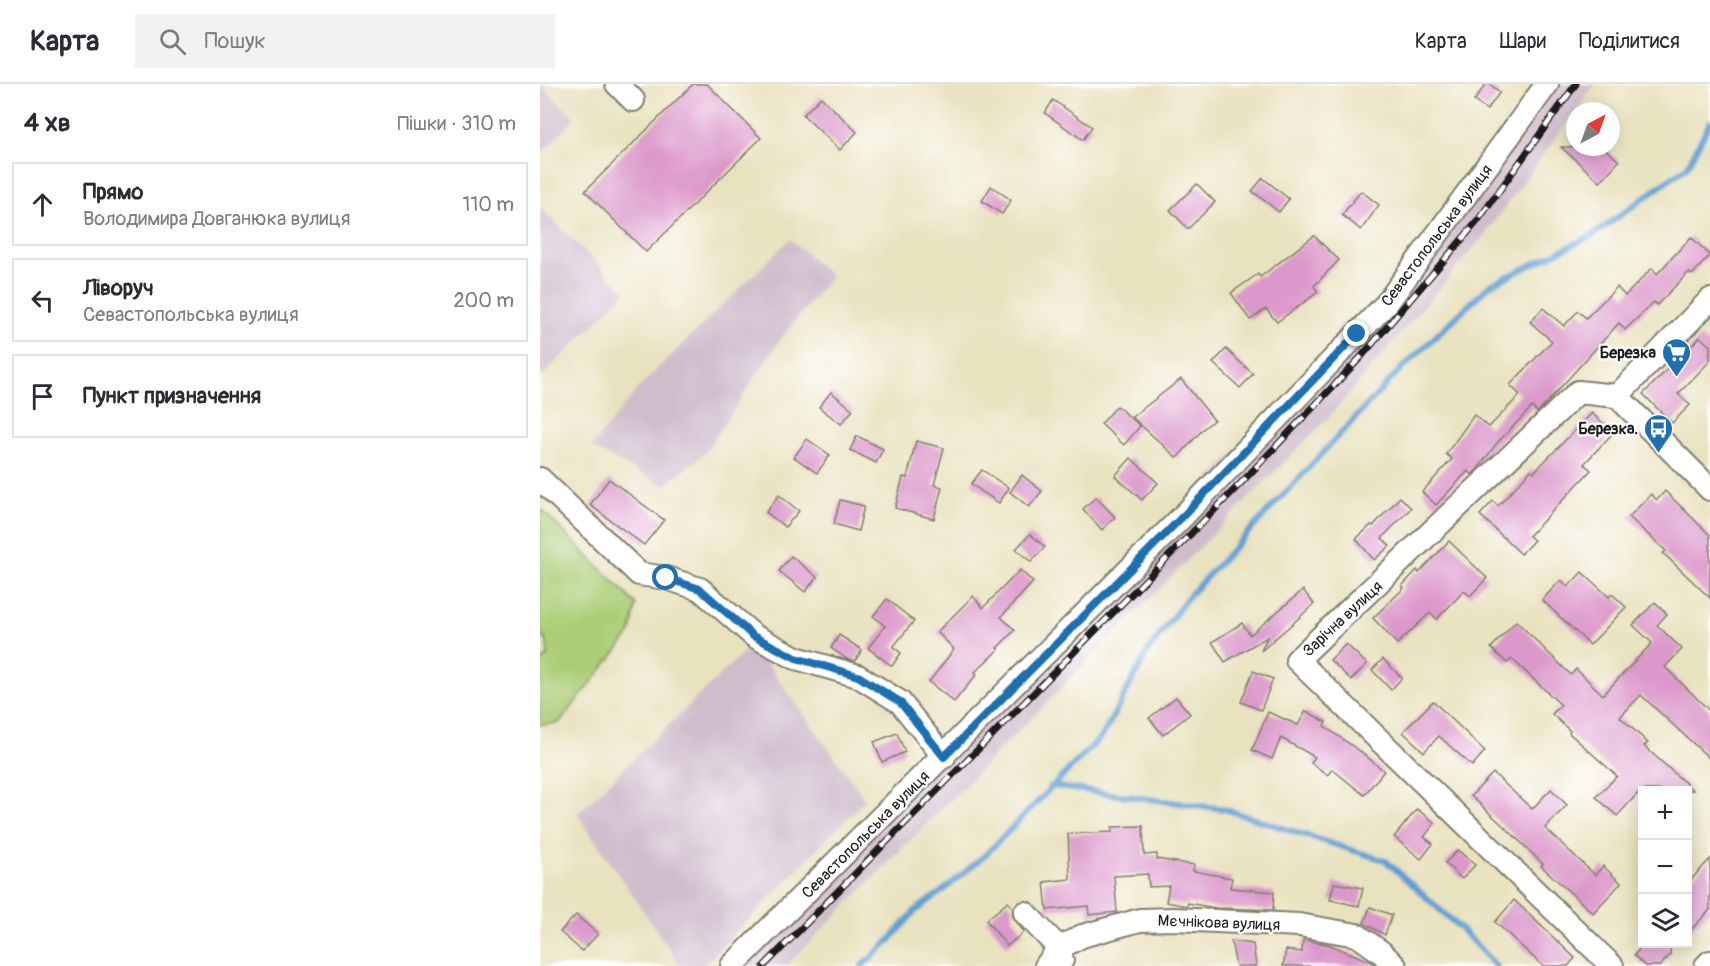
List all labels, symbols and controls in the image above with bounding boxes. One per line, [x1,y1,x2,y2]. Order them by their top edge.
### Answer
search box [135,14,555,68]
text: Карта [30,24,99,59]
icon: search [156,25,189,58]
text: Пошук [204,27,266,55]
text: Карта [1415,28,1467,55]
text: Шари [1500,28,1546,55]
text: Поділитися [1579,28,1680,55]
north arrow [1566,102,1620,156]
text: 4 хв [24,107,71,139]
text: Пішки · 310 m [397,111,516,136]
street label: Севастопольська вулиця [1377,161,1497,310]
text: Прямо [83,178,143,206]
icon: ahead [26,188,59,221]
text: 110 m [463,192,514,217]
text: Володимира Довганюка вулиця [83,206,350,231]
text: Ліворуч [83,274,154,302]
icon: left [26,284,59,317]
text: 200 m [453,288,514,313]
text: Севастопольська вулиця [83,302,299,327]
route end [1343,320,1369,346]
supermarket icon: Березка [1661,336,1693,378]
place label: Березка [1600,343,1657,363]
icon: arrive [26,380,59,413]
text: Пункт призначення [83,382,261,410]
bus stop icon: Березка. [1643,412,1675,454]
place label: Березка. [1578,419,1638,439]
route start [652,564,678,590]
street label: Зарічна вулиця [1298,577,1387,661]
street label: Севастопольська вулиця [798,767,934,903]
map controls [1638,786,1692,948]
button: + [1638,786,1692,840]
button: − [1638,840,1692,894]
button: layers [1638,894,1692,948]
street label: Мєчнікова вулиця [1157,911,1281,935]

